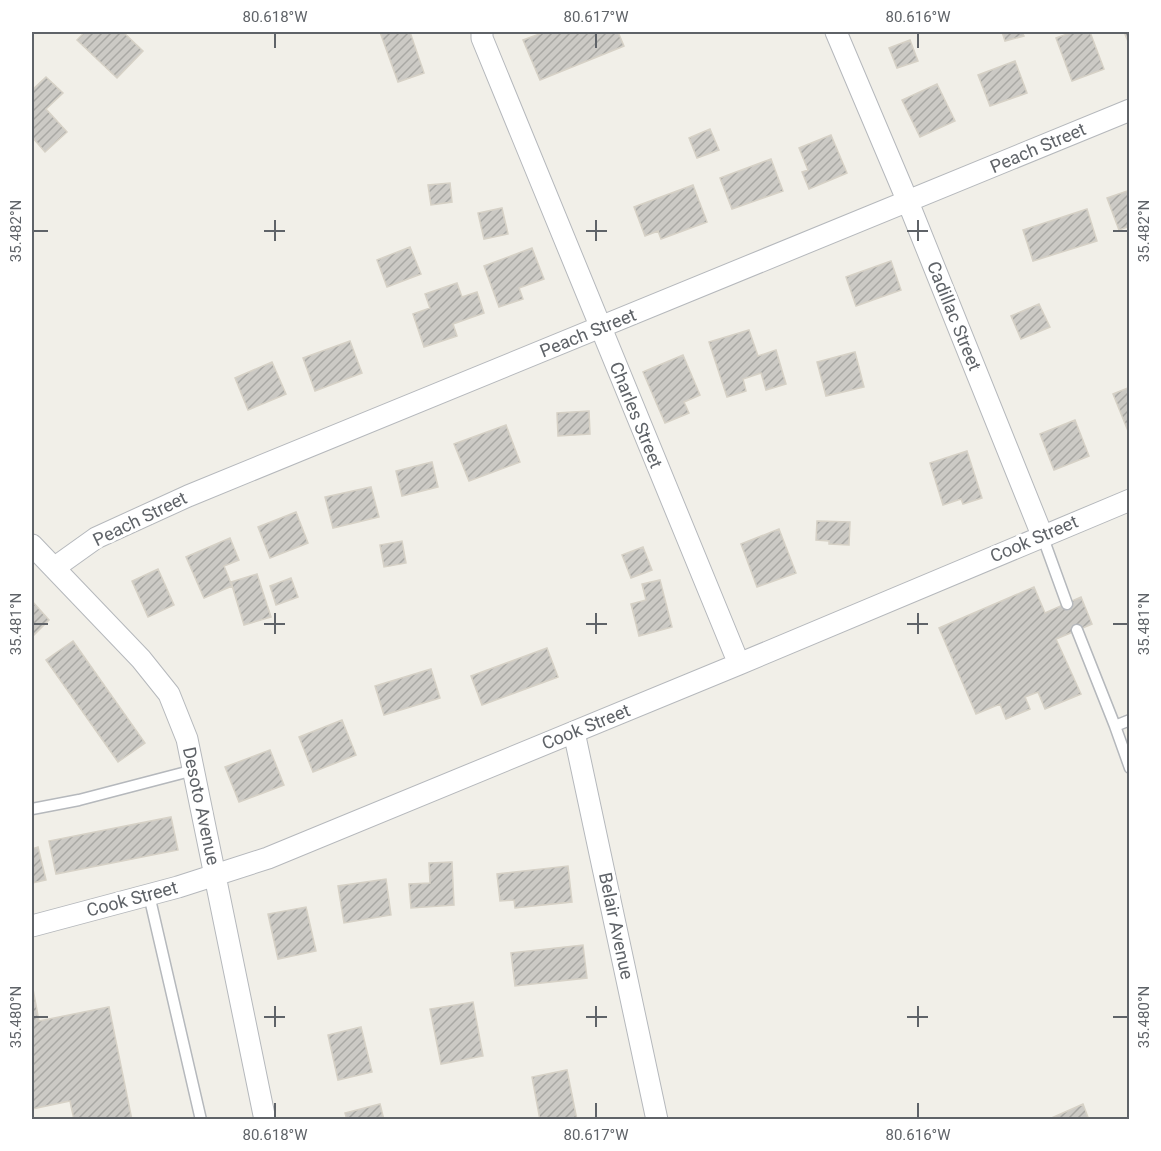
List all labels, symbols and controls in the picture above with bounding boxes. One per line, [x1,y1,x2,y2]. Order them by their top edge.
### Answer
text: 80.618°W [242,8,308,26]
text: 80.617°W [563,8,629,26]
text: 80.616°W [885,8,951,26]
street label: Peach Street [987,118,1089,177]
text: 35.482°N [7,200,25,262]
text: 35.482°N [1135,200,1153,262]
street label: Cadillac Street [923,258,986,374]
street label: Peach Street [537,304,639,361]
street label: Charles Street [606,359,667,471]
street label: Peach Street [89,487,190,550]
street label: Cook Street [987,511,1081,566]
text: 35.481°N [7,593,25,655]
text: 35.481°N [1135,593,1153,655]
street label: Cook Street [539,699,633,754]
street label: Desoto Avenue [179,745,224,867]
street label: Belair Avenue [595,871,638,981]
street label: Cook Street [84,876,180,921]
text: 35.480°N [7,986,25,1048]
text: 35.480°N [1135,986,1153,1048]
text: 80.618°W [242,1126,308,1144]
text: 80.617°W [563,1126,629,1144]
text: 80.616°W [885,1126,951,1144]

